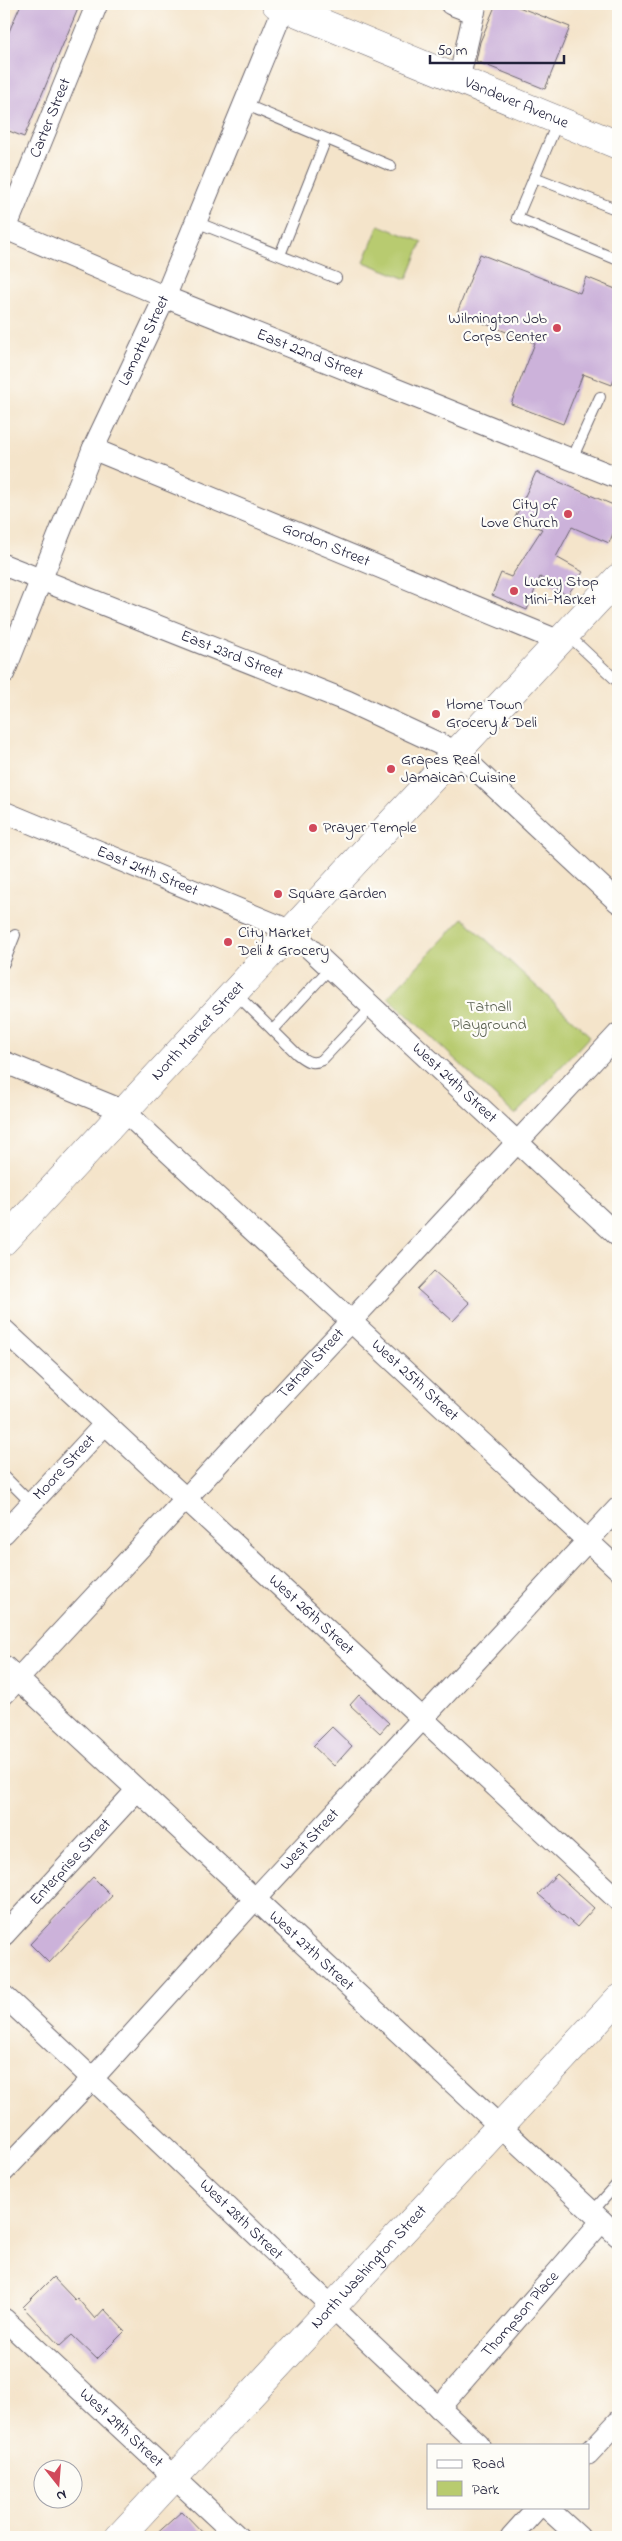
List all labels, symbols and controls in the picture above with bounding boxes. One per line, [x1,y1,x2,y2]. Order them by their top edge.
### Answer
scale bar [430,32,563,64]
text: 50 m [437,40,468,62]
street label: Vandever Avenue [460,70,573,136]
street label: Carter Street [24,74,78,162]
street label: Lamotte Street [113,291,176,390]
place label: Wilmington Job Corps Center [448,307,548,349]
marker: Wilmington Job Corps Center [551,322,563,334]
street label: East 22nd Street [253,323,367,387]
place label: City of Love Church [481,493,559,535]
marker: City of Love Church [562,508,574,520]
street label: Gordon Street [278,516,374,574]
place label: Lucky Stop Mini-Market [524,570,599,612]
marker: Lucky Stop Mini-Market [508,585,520,597]
street label: East 23rd Street [177,624,287,687]
place label: Home Town Grocery & Deli [446,693,537,735]
marker: Home Town Grocery & Deli [430,708,442,720]
place label: Grapes Real Jamaican Cuisine [401,748,517,790]
marker: Grapes Real Jamaican Cuisine [385,763,397,775]
place label: Prayer Temple [323,816,418,840]
marker: Prayer Temple [307,822,319,834]
street label: East 24th Street [93,840,202,903]
place label: Square Garden [288,882,387,906]
marker: Square Garden [272,888,284,900]
place label: City Market Deli & Grocery [237,921,329,963]
marker: City Market Deli & Grocery [222,936,234,948]
street label: North Market Street [146,975,251,1086]
park label: Tatnall Playground [452,995,527,1037]
street label: West 24th Street [406,1037,503,1130]
street label: Tatnall Street [272,1322,351,1405]
street label: West 25th Street [366,1334,464,1428]
street label: Moore Street [28,1429,102,1506]
street label: West 26th Street [263,1569,360,1662]
street label: West Street [275,1803,346,1876]
street label: Enterprise Street [24,1812,118,1911]
street label: West 27th Street [263,1905,360,1997]
street label: West 28th Street [193,2174,289,2267]
street label: North Washington Street [305,2199,434,2335]
street label: Thompson Place [476,2265,566,2363]
street label: West 29th Street [74,2383,169,2474]
legend [427,2444,590,2508]
text: Road [472,2453,505,2475]
north arrow [32,2458,82,2508]
text: Park [472,2479,500,2501]
text: N [54,2484,69,2506]

